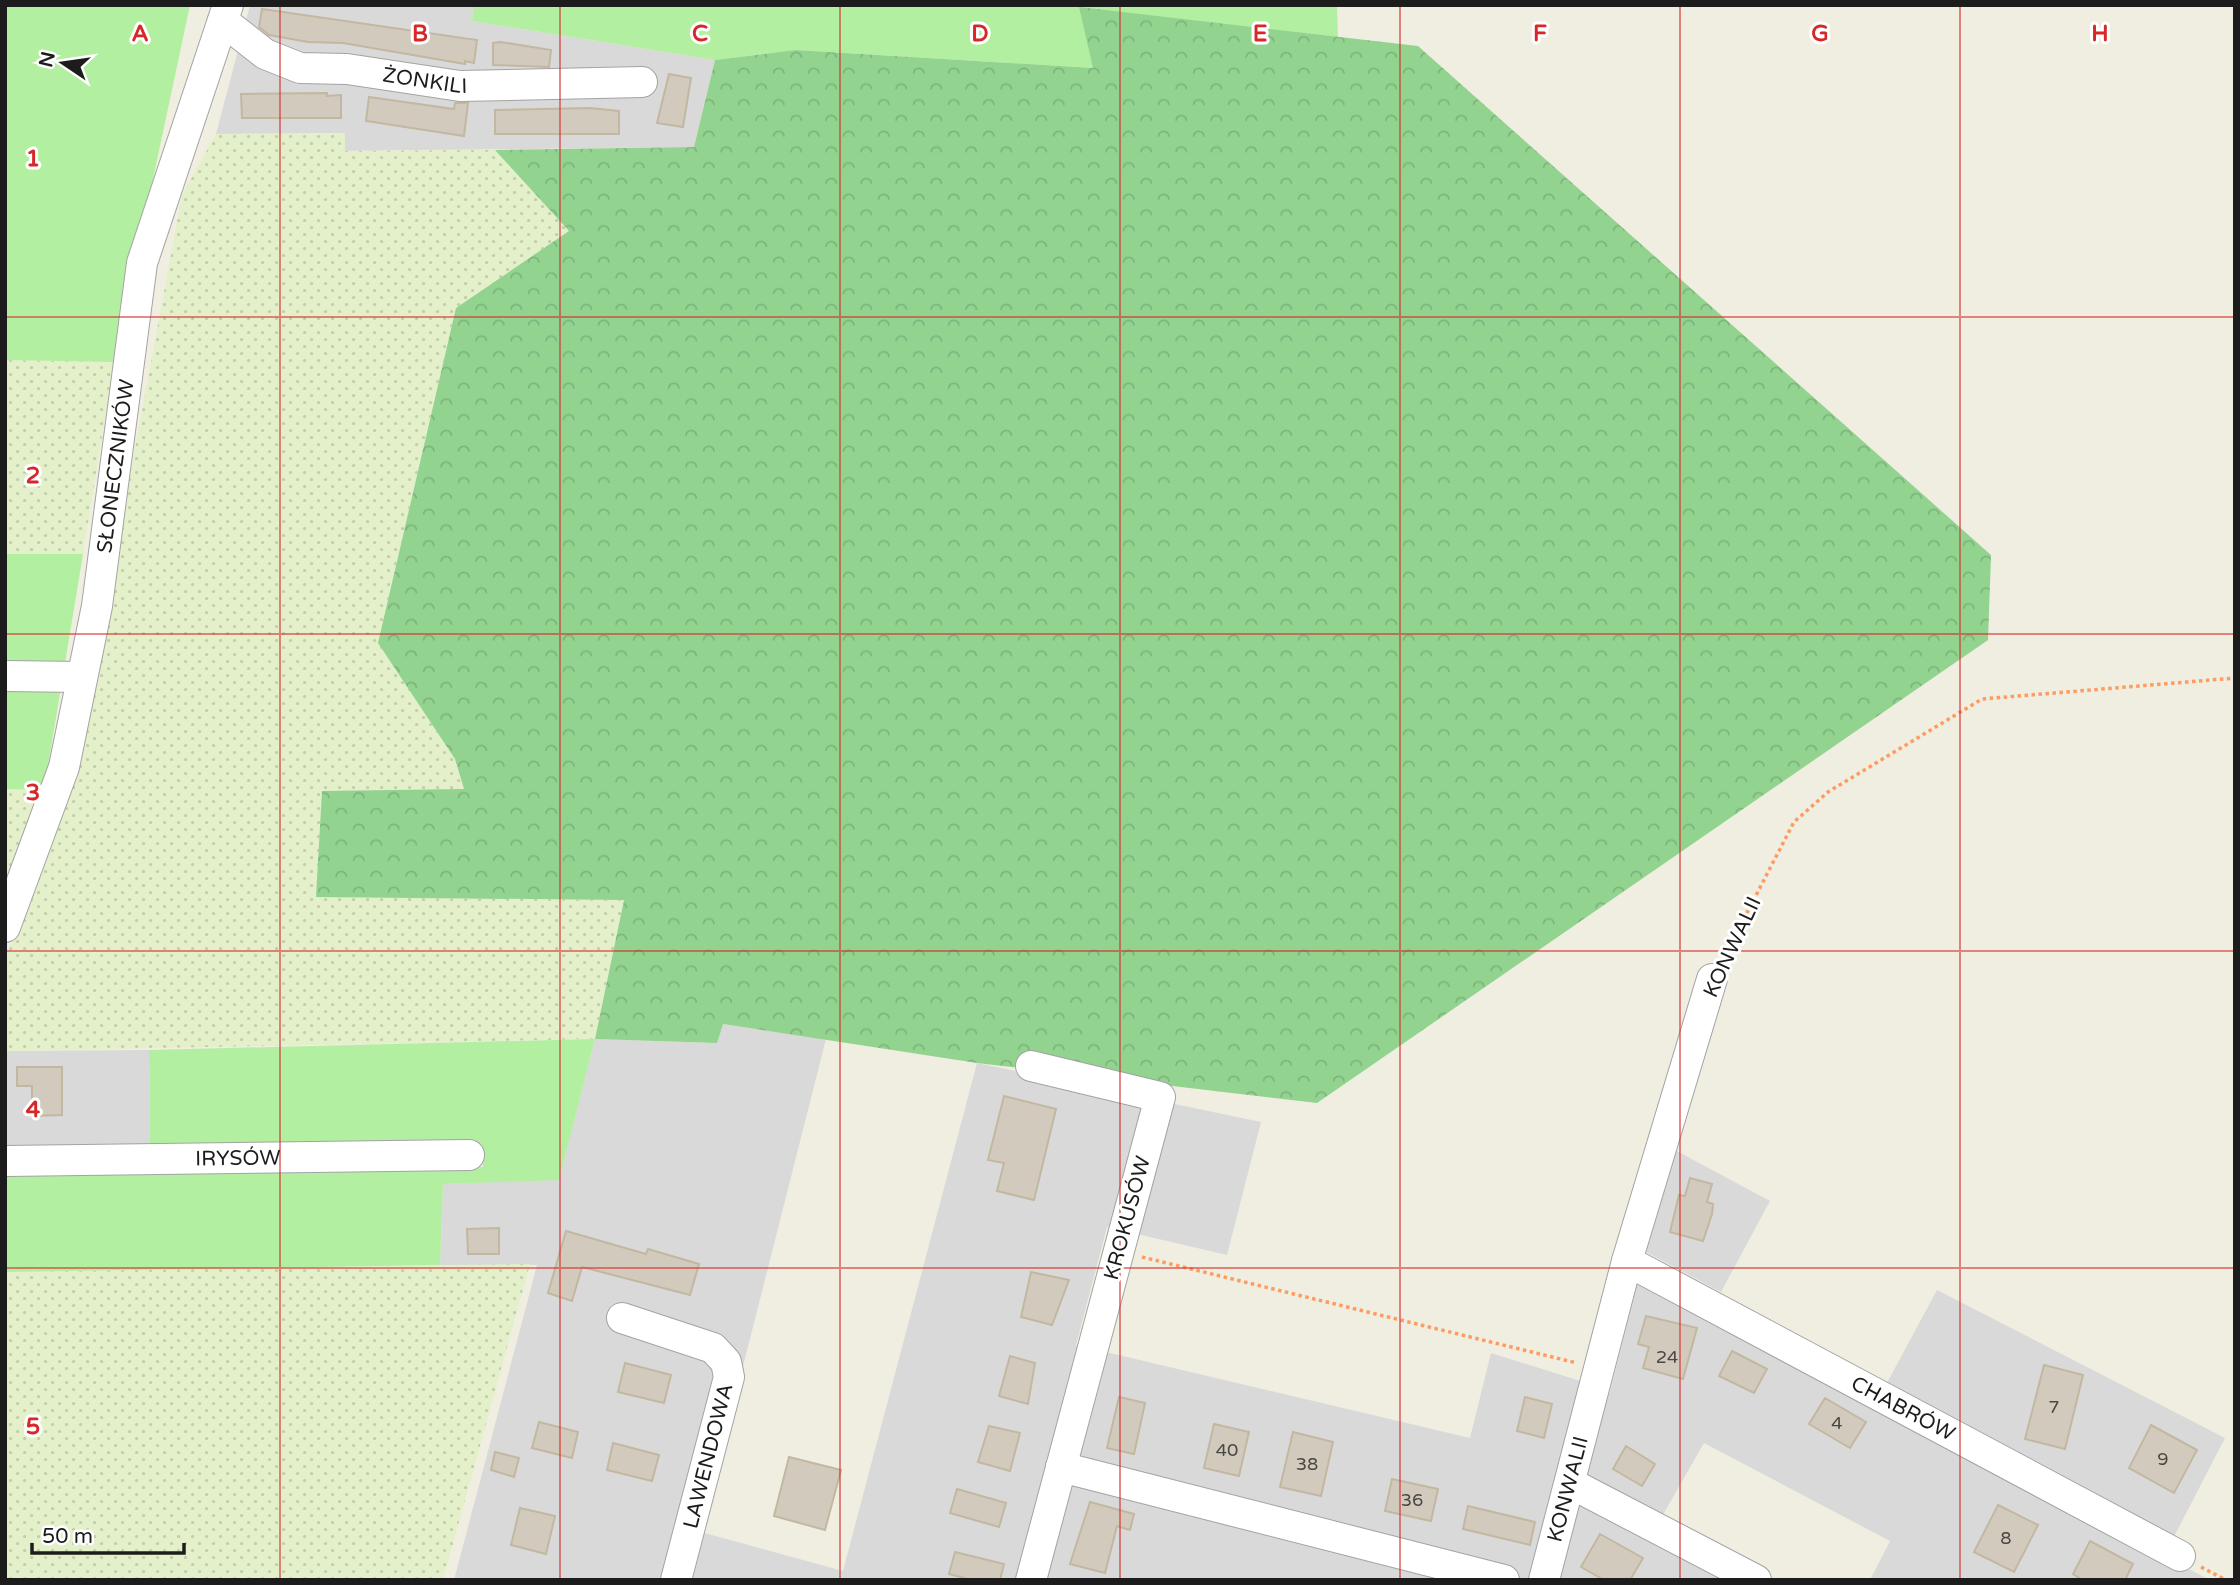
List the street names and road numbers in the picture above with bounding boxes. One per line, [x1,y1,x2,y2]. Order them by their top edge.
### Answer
street label: ŻONKILI [381,63,468,99]
street label: SŁONECZNIKÓW [92,378,140,555]
street label: KONWALII [1698,893,1767,1002]
street label: IRYSÓW [195,1145,281,1172]
street label: KROKUSÓW [1099,1153,1156,1283]
street label: CHABRÓW [1847,1371,1959,1447]
street label: LAWENDOWA [678,1381,739,1531]
street label: KONWALII [1542,1434,1594,1545]

